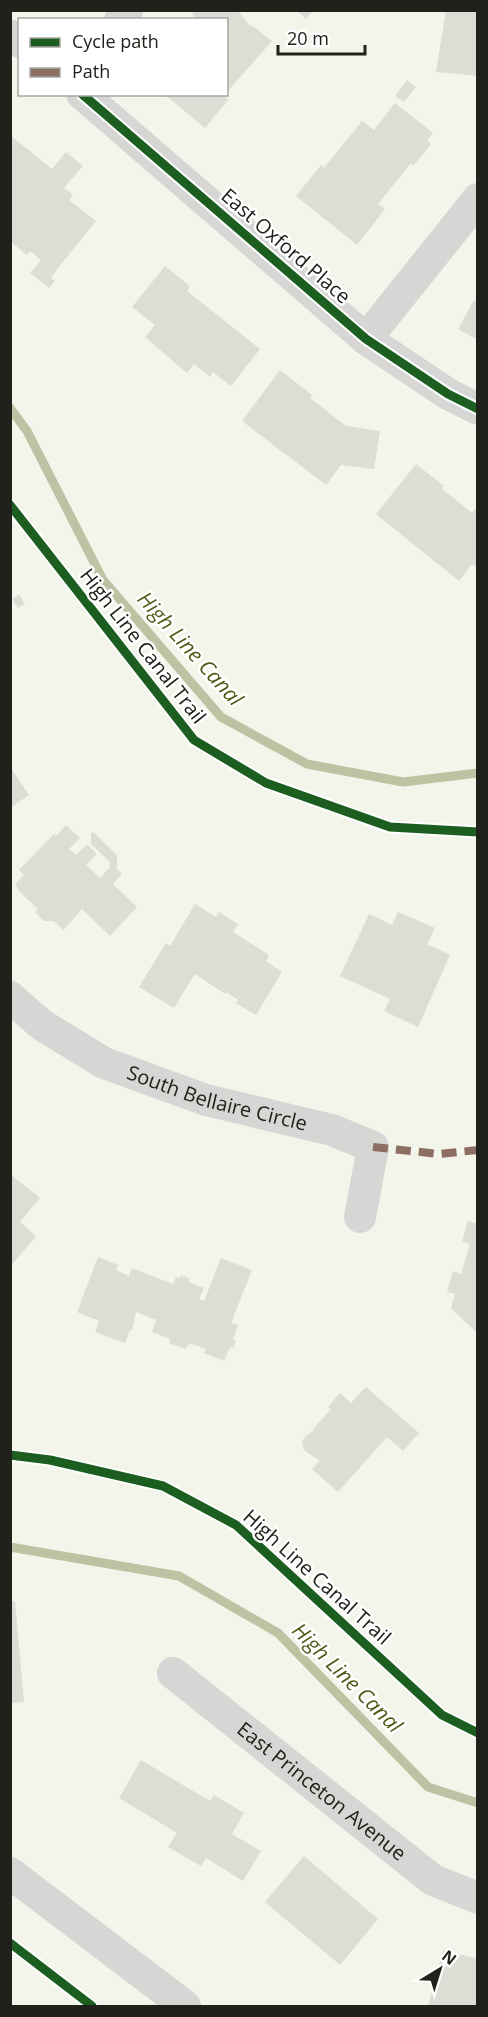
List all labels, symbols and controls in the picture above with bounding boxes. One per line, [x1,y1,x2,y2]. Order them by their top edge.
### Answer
legend [18,18,228,96]
scale bar [278,18,365,56]
text: 20 m [287,26,329,50]
text: Cycle path [72,29,159,53]
text: Path [72,59,110,83]
street label: East Oxford Place [216,182,357,309]
street label: High Line Canal Trail [75,564,211,728]
water label: High Line Canal [132,587,248,711]
street label: South Bellaire Circle [123,1059,310,1137]
street label: High Line Canal Trail [238,1503,397,1650]
water label: High Line Canal [287,1616,409,1739]
street label: East Princeton Avenue [232,1715,412,1867]
north arrow [410,1939,470,1999]
text: N [437,1945,461,1970]

